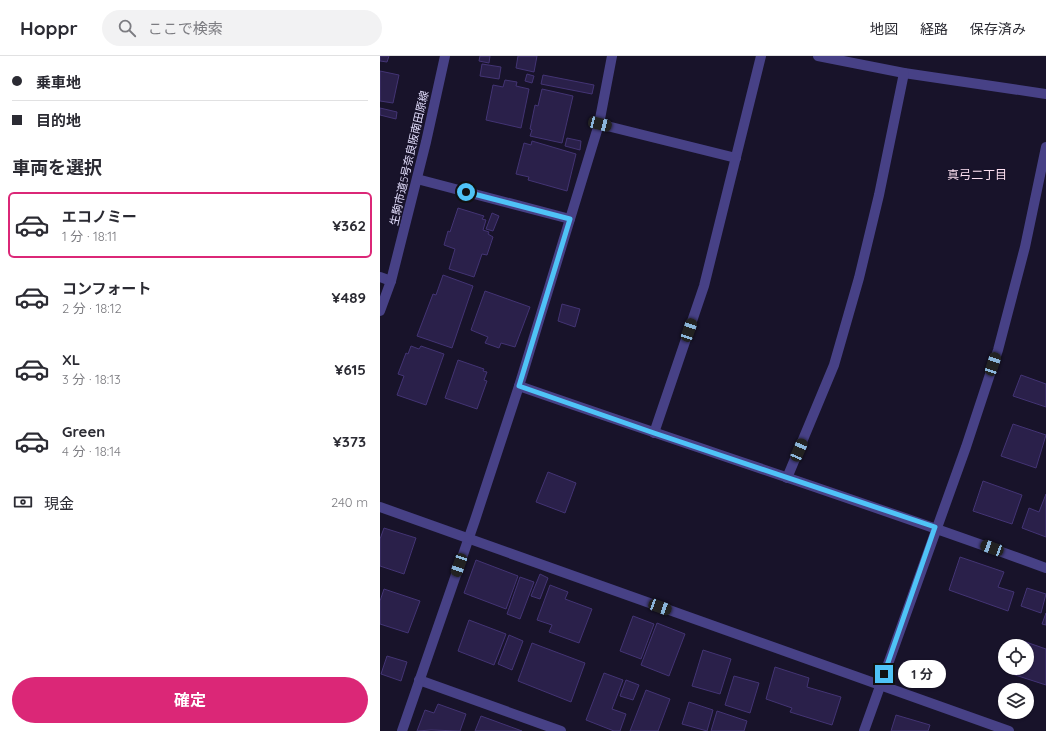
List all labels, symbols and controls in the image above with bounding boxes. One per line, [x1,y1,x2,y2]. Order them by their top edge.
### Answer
search box [102,10,382,46]
text: Hoppr [20,16,78,40]
icon: search [116,17,138,39]
text: ここで検索 [148,19,223,38]
text: 地図 [870,20,898,38]
text: 経路 [920,20,948,38]
text: 保存済み [970,20,1026,38]
text: 乗車地 [36,73,81,92]
street label: 生駒市道5号奈良阪南田原線 [387,89,431,227]
text: 目的地 [36,111,81,130]
car [587,115,613,133]
text: 車両を選択 [12,156,102,179]
district label: 真弓二丁目 [947,167,1007,182]
route start [457,183,475,201]
icon: car [14,207,50,243]
text: エコノミー [62,207,137,226]
text: ¥362 [332,216,366,235]
text: 1 分 · 18:11 [62,228,117,244]
icon: car [14,279,50,315]
text: コンフォート [62,279,152,298]
text: ¥489 [331,288,366,307]
text: 2 分 · 18:12 [62,300,122,316]
car [679,317,699,343]
text: XL [62,350,80,369]
icon: car [14,351,50,387]
car [984,351,1002,377]
text: ¥615 [335,360,366,379]
text: 3 分 · 18:13 [62,371,121,387]
text: Green [62,422,105,441]
icon: car [14,423,50,459]
text: ¥373 [333,432,366,451]
car [789,437,809,463]
text: 4 分 · 18:14 [62,443,121,459]
icon: cash [12,491,34,513]
text: 現金 [44,494,74,513]
text: 240 m [331,494,368,510]
car [979,538,1005,558]
car [449,552,469,578]
car [647,597,673,617]
map controls [998,639,1034,719]
button: locate [998,639,1034,675]
callout: 1 分 [898,660,946,688]
route end [875,665,893,683]
text: 1 分 [911,666,933,682]
button: 確定 [12,677,368,723]
button: layers [998,683,1034,719]

